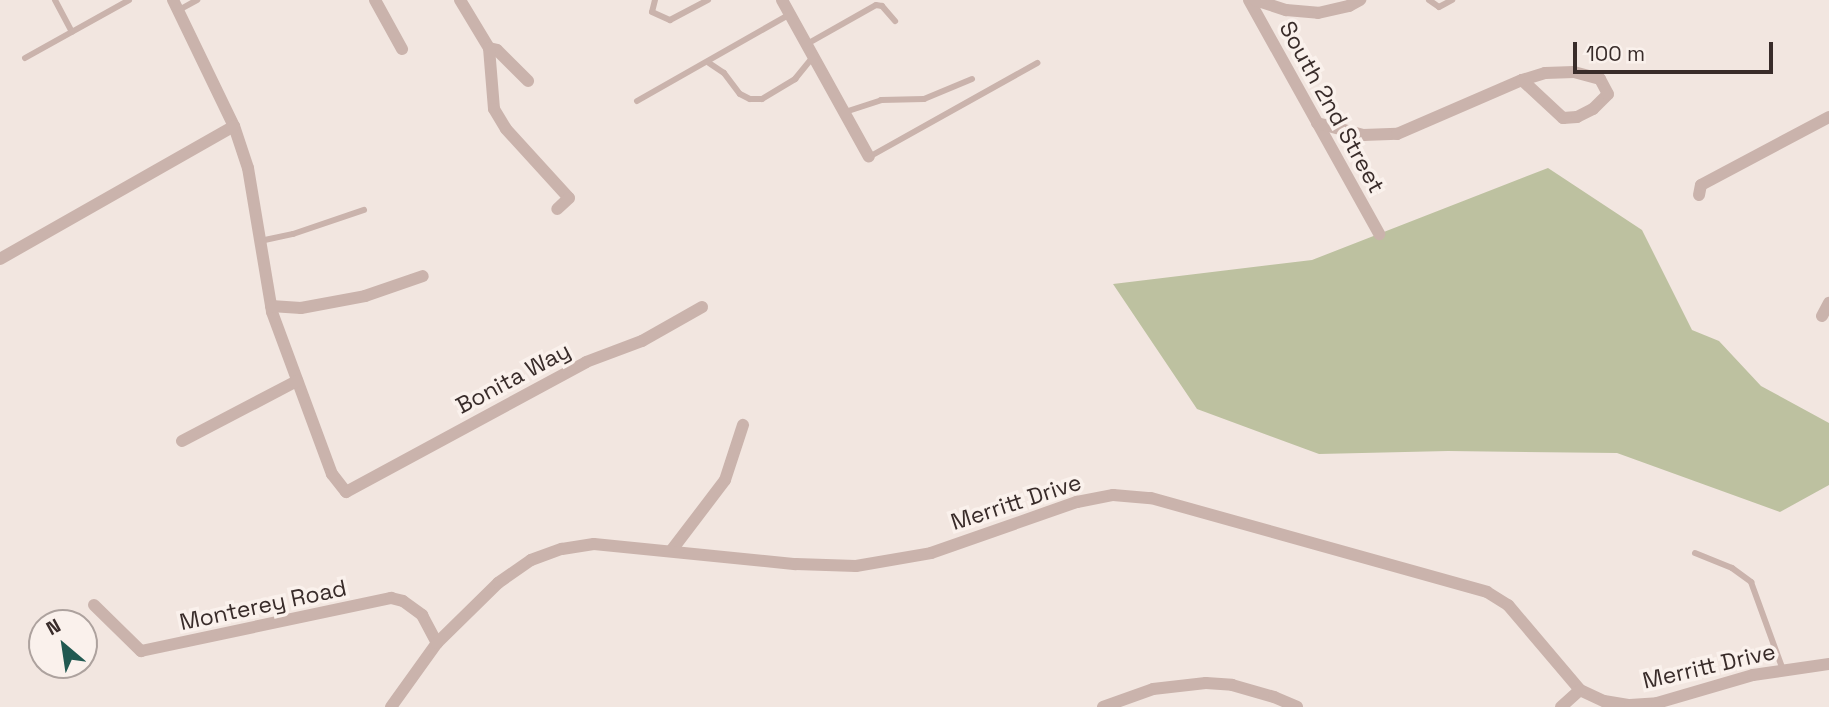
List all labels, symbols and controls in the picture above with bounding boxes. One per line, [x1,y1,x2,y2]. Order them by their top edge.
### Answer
street label: South 2nd Street [1273,16,1391,198]
scale bar [1577,28,1776,72]
text: 100 m [1586,40,1645,67]
street label: Bonita Way [451,336,575,420]
street label: Merritt Drive [947,468,1085,536]
street label: Monterey Road [177,574,349,636]
north arrow [28,609,98,679]
text: N [42,613,65,641]
street label: Merritt Drive [1640,637,1778,695]

